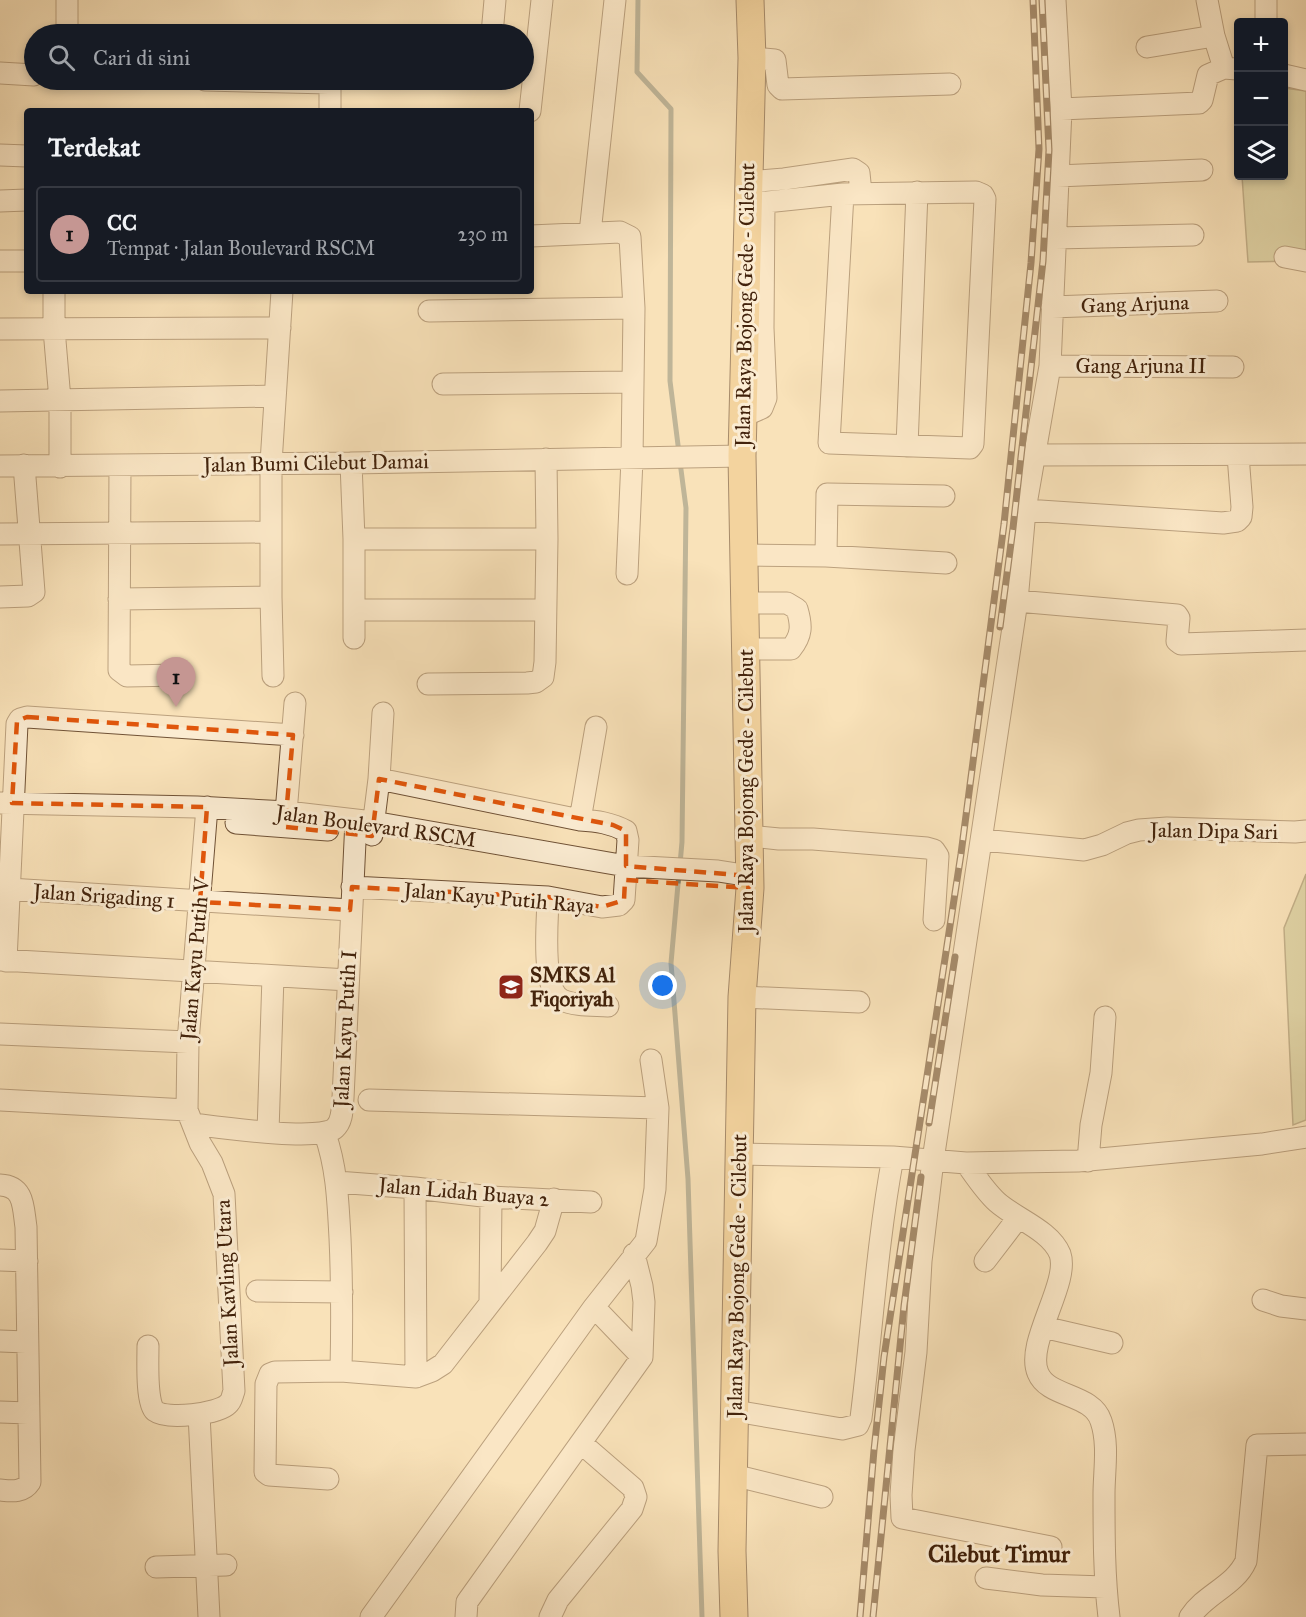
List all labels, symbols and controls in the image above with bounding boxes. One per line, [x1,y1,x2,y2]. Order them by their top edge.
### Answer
map controls [1234,18,1288,180]
button: + [1234,18,1288,72]
search box [24,24,534,90]
icon: search [45,41,78,74]
text: Cari di sini [93,44,190,71]
button: − [1234,72,1288,126]
button: layers [1234,126,1288,180]
text: Terdekat [48,131,140,163]
street label: Jalan Raya Bojong Gede - Cilebut [729,162,760,449]
text: CC [107,209,137,236]
text: 1 [66,222,73,246]
text: 230 m [457,222,508,246]
text: Tempat · Jalan Boulevard RSCM [107,236,375,260]
street label: Gang Arjuna [1080,289,1190,319]
street label: Gang Arjuna II [1076,353,1206,379]
street label: Jalan Bumi Cilebut Damai [201,448,429,478]
street label: Jalan Raya Bojong Gede - Cilebut [733,648,759,935]
pin: 1 [156,658,195,707]
street label: Jalan Boulevard RSCM [272,799,478,853]
street label: Jalan Dipa Sari [1148,817,1279,845]
street label: Jalan Kayu Putih V [175,875,215,1044]
street label: Jalan Kayu Putih Raya [401,877,595,919]
street label: Jalan Srigading 1 [30,878,176,914]
street label: Jalan Kayu Putih I [328,949,362,1111]
place label: SMKS Al Fiqoriyah [530,962,616,1012]
your location [648,971,677,1000]
school or university icon: SMKS Al Fiqoriyah [496,972,526,1002]
street label: Jalan Raya Bojong Gede - Cilebut [721,1133,752,1420]
street label: Jalan Lidah Buaya 2 [376,1171,551,1212]
street label: Jalan Kavling Utara [210,1199,244,1369]
district label: Cilebut Timur [928,1539,1071,1569]

